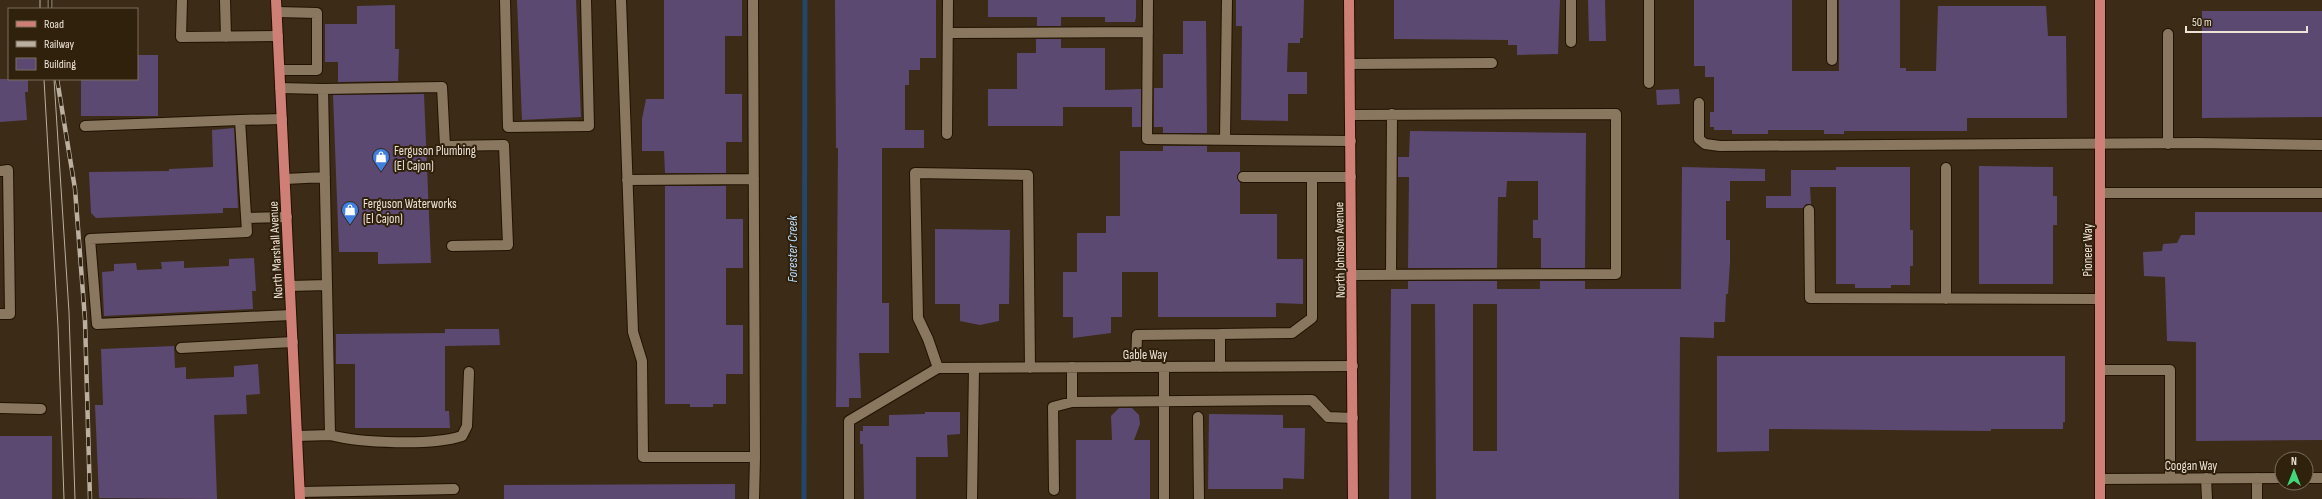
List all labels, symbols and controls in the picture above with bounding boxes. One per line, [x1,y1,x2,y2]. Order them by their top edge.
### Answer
legend [8,8,138,80]
scale bar [2186,8,2307,34]
text: 50 m [2192,15,2212,30]
text: Road [44,17,64,32]
text: Railway [44,37,75,52]
text: Building [44,57,76,72]
place label: Ferguson Plumbing (El Cajon) [394,143,476,174]
shop icon: Ferguson Plumbing (El Cajon) [371,147,391,172]
place label: Ferguson Waterworks (El Cajon) [363,196,457,227]
shop icon: Ferguson Waterworks (El Cajon) [340,200,360,225]
street label: North Marshall Avenue [265,201,287,299]
street label: North Johnson Avenue [1331,202,1349,298]
water label: Forester Creek [784,215,801,282]
street label: Pioneer Way [2080,223,2096,277]
street label: Gable Way [1123,347,1167,363]
north arrow [2274,451,2314,491]
text: N [2291,455,2297,468]
street label: Coogan Way [2165,458,2217,474]

